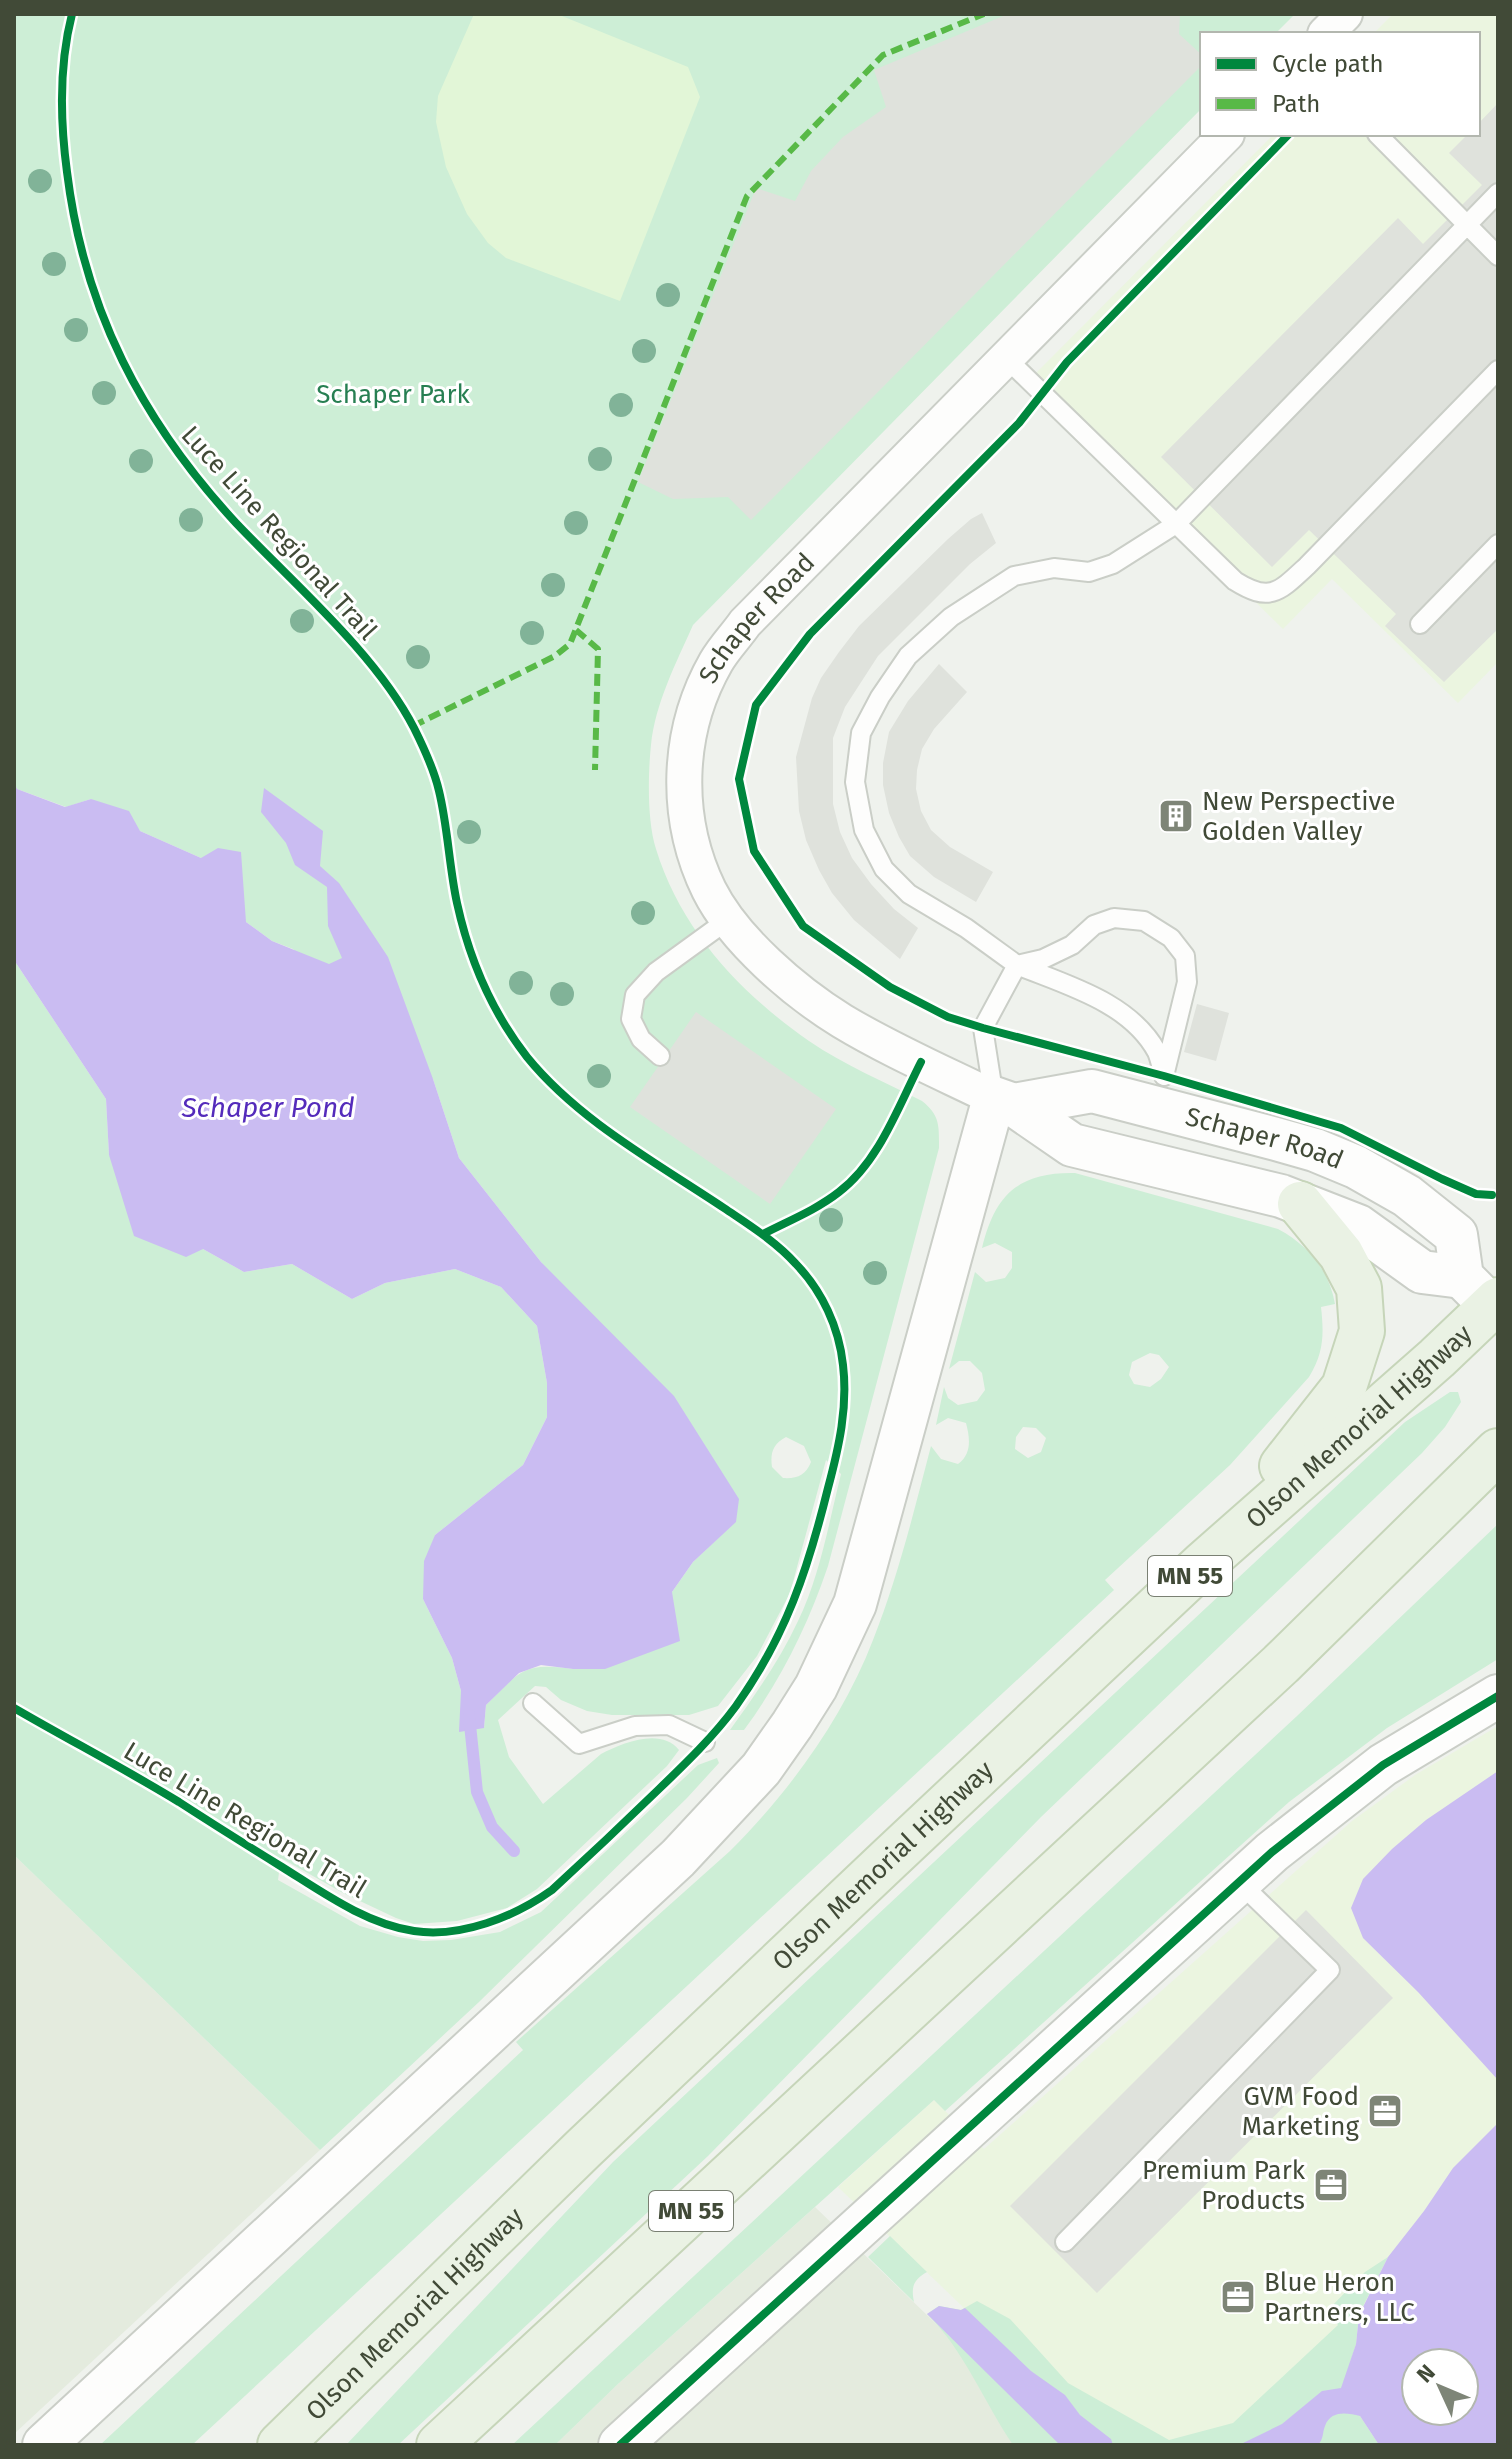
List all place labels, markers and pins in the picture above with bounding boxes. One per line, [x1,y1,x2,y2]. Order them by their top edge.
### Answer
place label: New Perspective Golden Valley [1202,786,1395,847]
building icon: New Perspective Golden Valley [1157,797,1195,835]
place label: GVM Food Marketing [1242,2081,1359,2142]
office icon: GVM Food Marketing [1366,2092,1404,2130]
place label: Premium Park Products [1142,2155,1306,2216]
office icon: Premium Park Products [1312,2166,1350,2204]
place label: Blue Heron Partners, LLC [1264,2267,1415,2328]
office icon: Blue Heron Partners, LLC [1219,2278,1257,2316]

